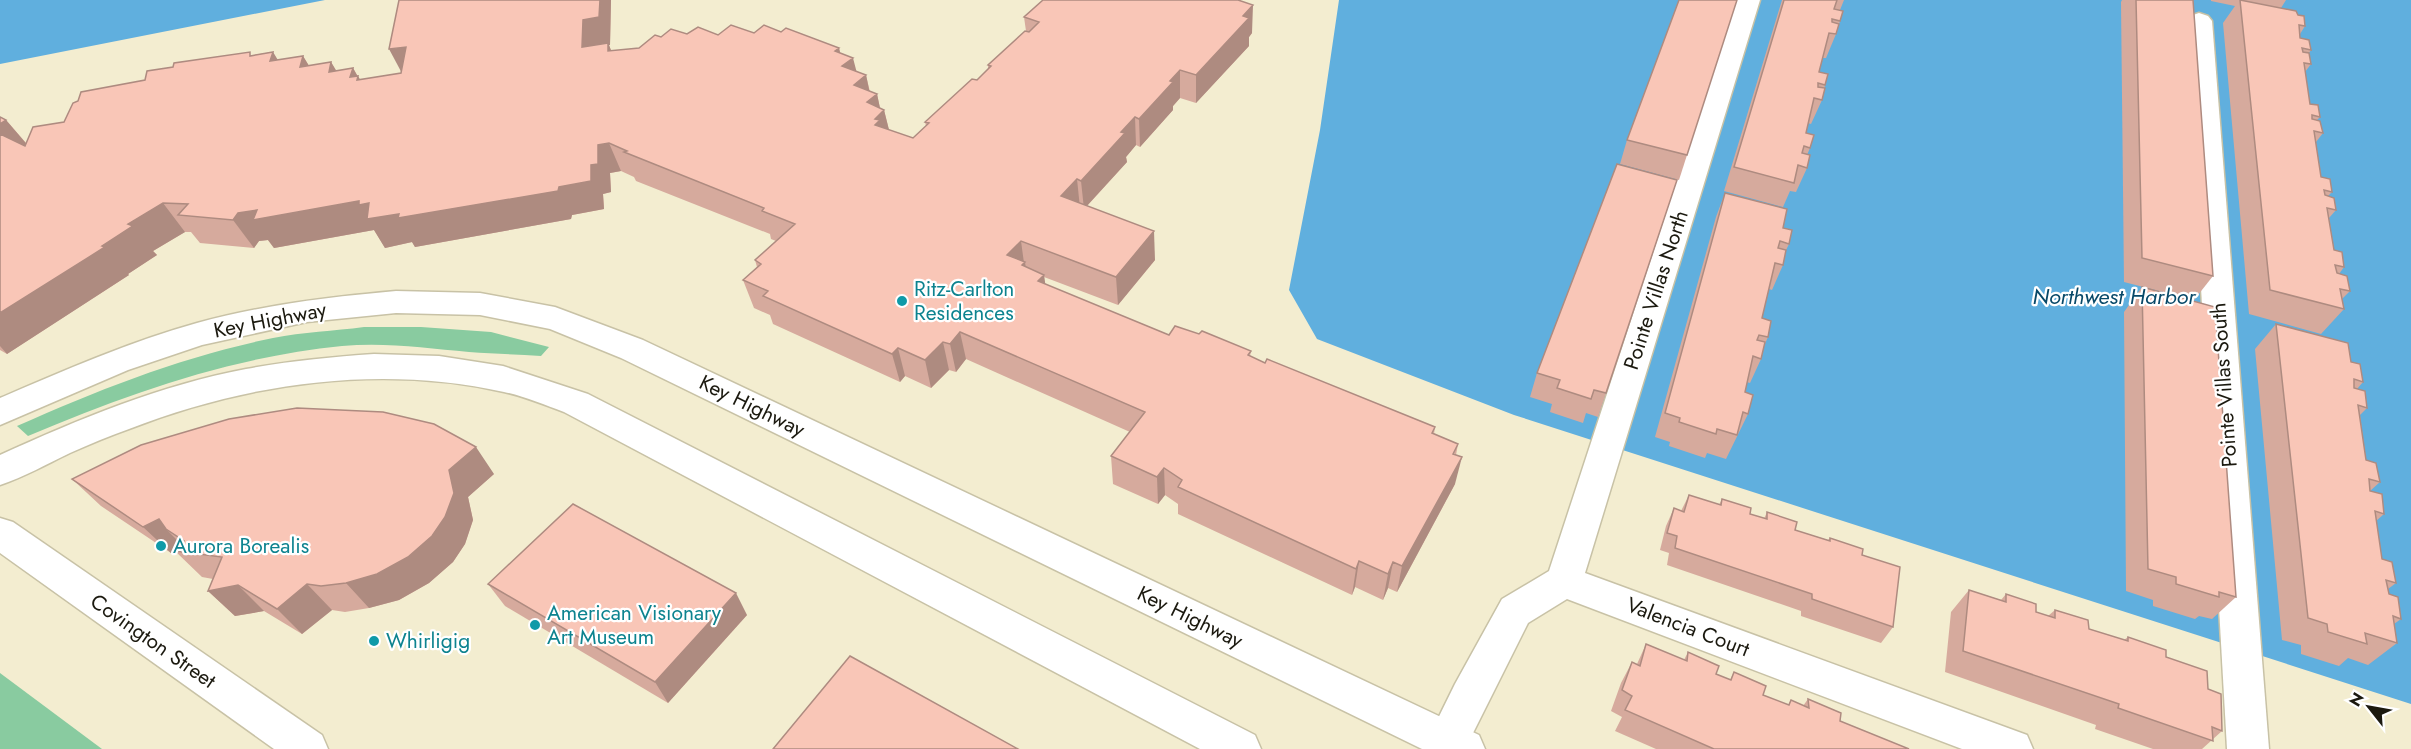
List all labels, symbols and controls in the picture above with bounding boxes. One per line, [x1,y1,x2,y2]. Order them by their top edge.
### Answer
street label: Pointe Villas North [1616,207,1696,373]
place label: Ritz-Carlton Residences [914,274,1014,328]
water label: Northwest Harbor [2032,280,2197,312]
street label: Key Highway [211,294,330,346]
marker: Ritz-Carlton Residences [895,294,909,308]
street label: Pointe Villas South [2203,302,2245,468]
street label: Key Highway [694,367,811,445]
place label: Aurora Borealis [173,531,309,561]
marker: Aurora Borealis [154,539,168,553]
street label: Key Highway [1132,578,1249,656]
street label: Covington Street [84,587,222,695]
street label: Valencia Court [1622,590,1754,664]
place label: American Visionary Art Museum [547,598,722,652]
marker: American Visionary Art Museum [528,618,542,632]
place label: Whirligig [386,626,470,656]
marker: Whirligig [367,634,381,648]
north arrow [2339,677,2399,737]
text: N [2343,688,2370,711]

